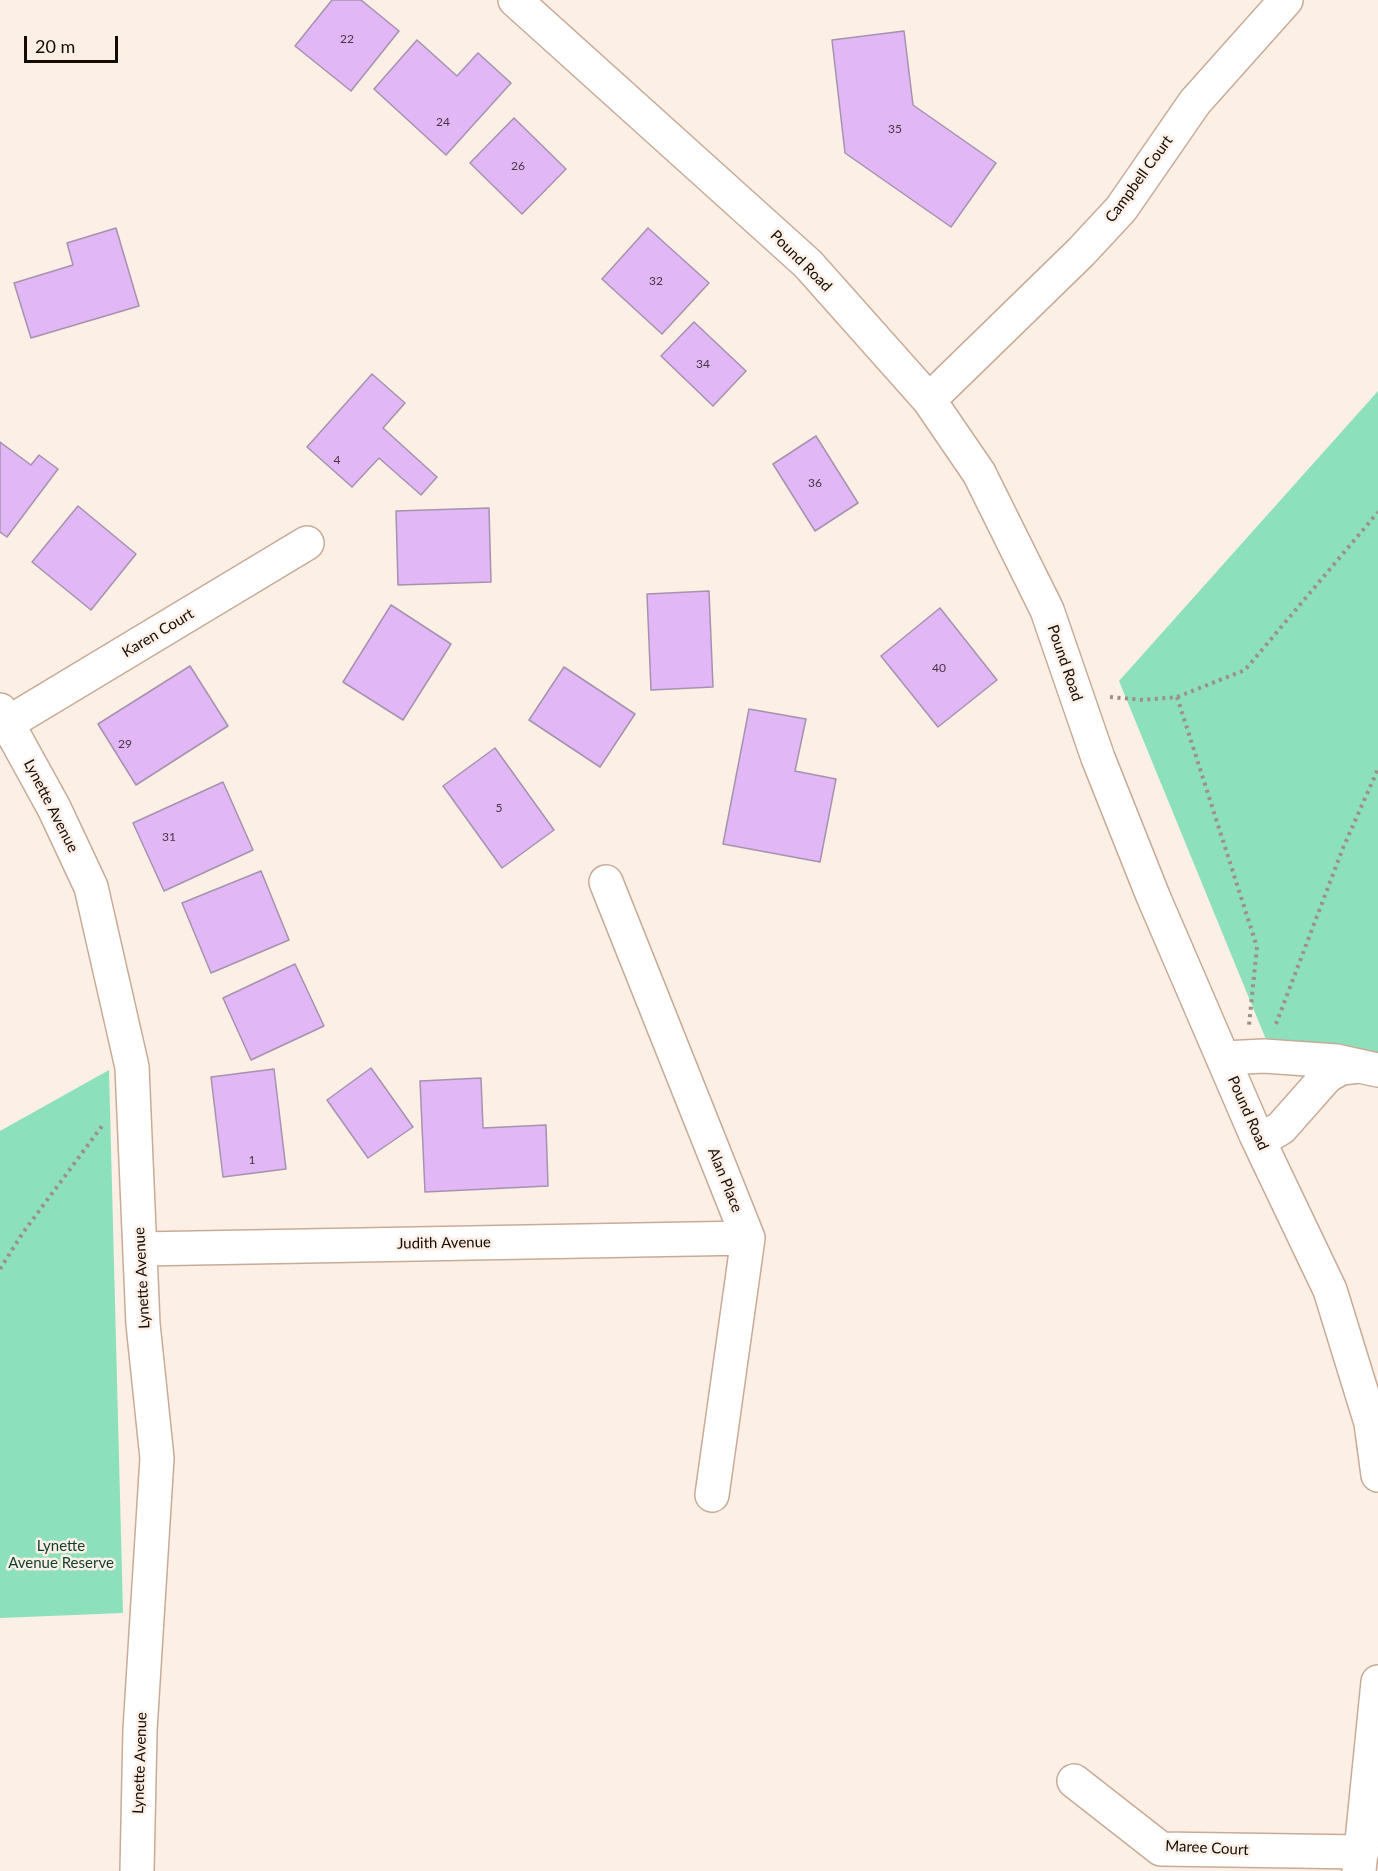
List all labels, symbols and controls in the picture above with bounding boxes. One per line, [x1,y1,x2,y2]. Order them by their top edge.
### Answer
scale bar [27,24,122,62]
house number: 22 [340,32,354,46]
text: 20 m [35,35,75,57]
house number: 24 [436,115,450,129]
house number: 35 [888,122,902,136]
street label: Campbell Court [1101,132,1177,226]
house number: 26 [511,159,525,173]
street label: Pound Road [767,227,835,295]
house number: 32 [649,274,663,288]
house number: 34 [696,357,710,371]
house number: 4 [334,453,340,467]
house number: 36 [808,476,822,490]
street label: Karen Court [119,605,197,661]
street label: Pound Road [1044,623,1086,703]
house number: 40 [932,661,946,675]
house number: 29 [118,737,132,751]
street label: Lynette Avenue [20,757,82,855]
house number: 5 [496,801,502,815]
house number: 31 [162,830,176,844]
street label: Pound Road [1224,1073,1272,1153]
street label: Alan Place [704,1145,746,1215]
house number: 1 [249,1153,255,1167]
street label: Lynette Avenue [130,1227,154,1329]
street label: Judith Avenue [397,1233,491,1253]
park label: Lynette Avenue Reserve [8,1537,114,1572]
street label: Lynette Avenue [129,1712,151,1814]
street label: Maree Court [1165,1837,1249,1859]

